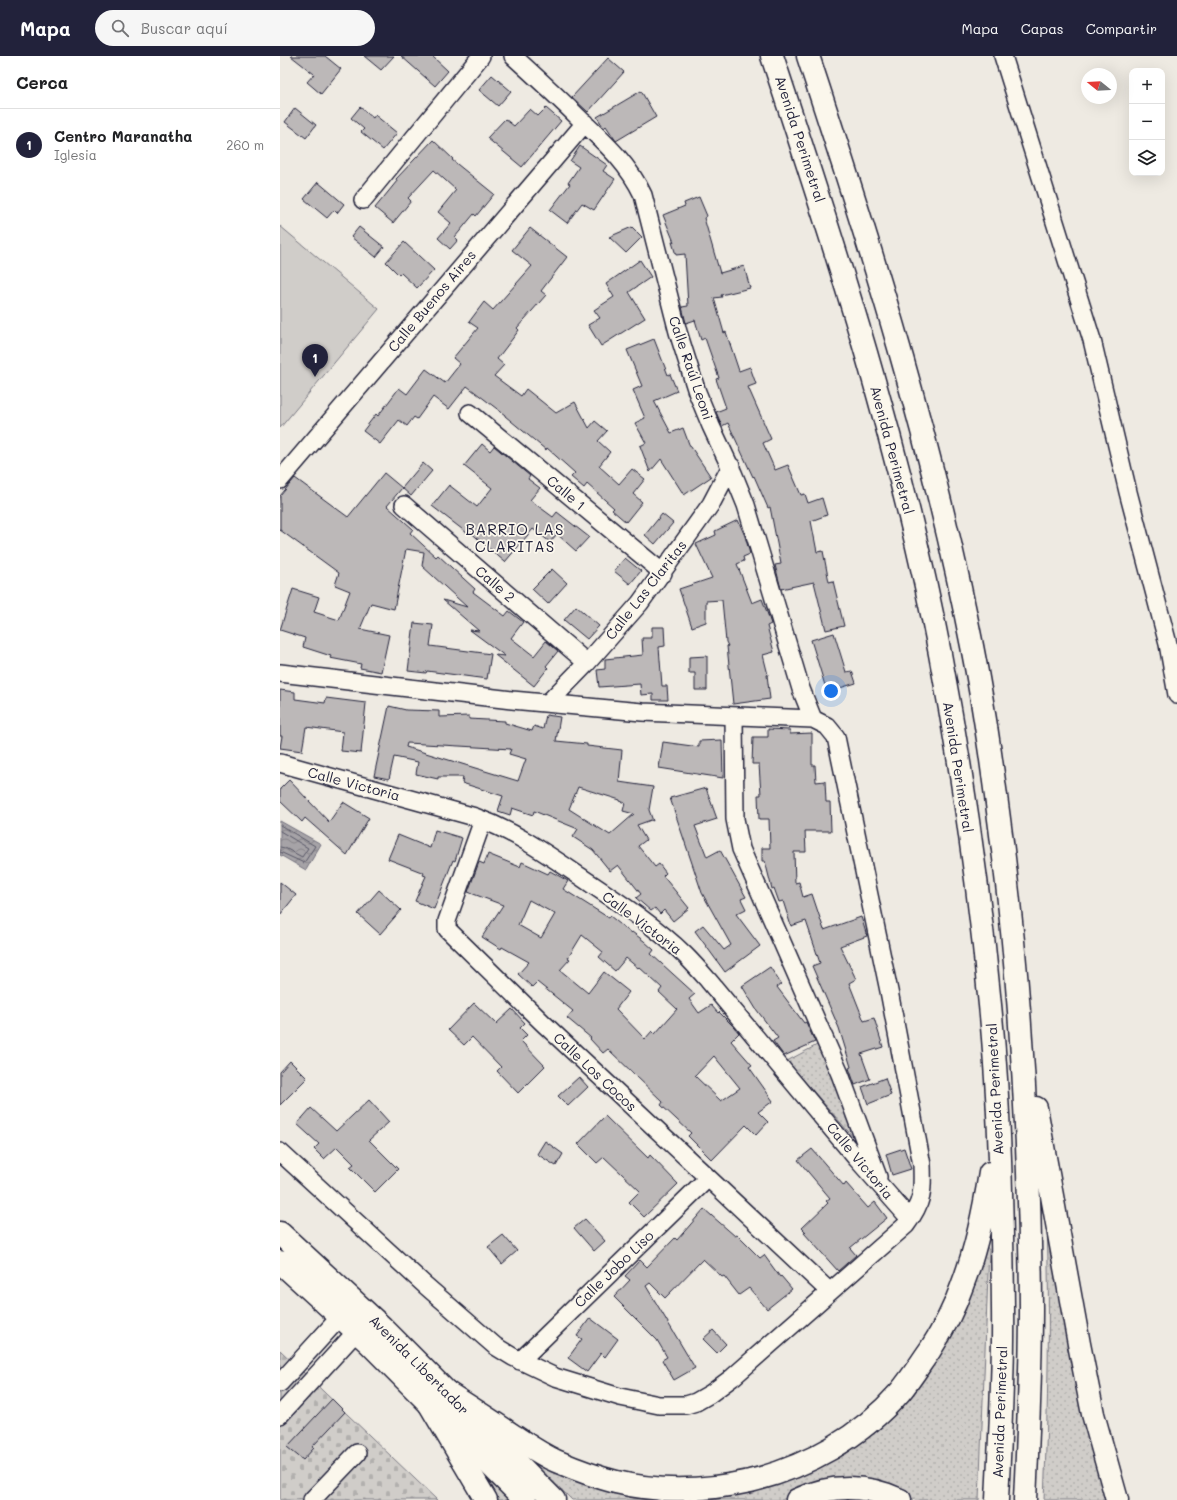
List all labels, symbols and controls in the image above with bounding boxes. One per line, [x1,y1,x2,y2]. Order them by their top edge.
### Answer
search box [95,10,375,46]
text: Mapa [20,16,71,41]
icon: search [109,17,131,39]
text: Buscar aquí [141,18,228,38]
text: Mapa [962,19,999,38]
text: Capas [1021,19,1064,38]
text: Compartir [1086,19,1157,38]
north arrow [1081,68,1117,104]
map controls [1129,68,1165,176]
button: + [1129,68,1165,104]
text: Cerca [16,71,68,93]
street label: Avenida Perimetral [771,73,830,205]
button: − [1129,104,1165,140]
text: Centro Maranatha [54,126,192,146]
text: 1 [26,136,32,153]
text: 260 m [226,136,264,153]
button: layers [1129,140,1165,176]
text: Iglesia [54,146,97,163]
street label: Calle Buenos Aires [383,246,480,356]
street label: Calle Raúl Leoni [665,313,718,422]
pin: 1 [302,344,328,377]
street label: Avenida Perimetral [866,384,919,516]
street label: Calle 1 [543,471,590,514]
district label: BARRIO LAS CLARITAS [466,519,564,556]
street label: Calle Las Claritas [601,536,690,643]
street label: Calle 2 [471,561,519,606]
your location [821,681,841,701]
street label: Avenida Perimetral [939,700,978,834]
street label: Calle Victoria [306,762,402,805]
street label: Calle Victoria [599,886,686,959]
street label: Avenida Perimetral [982,1022,1007,1156]
street label: Calle Los Cocos [550,1028,641,1115]
street label: Calle Victoria [823,1118,898,1203]
street label: Calle Jobo Liso [570,1226,657,1311]
street label: Avenida Libertador [365,1311,473,1419]
street label: Avenida Perimetral [988,1346,1011,1478]

